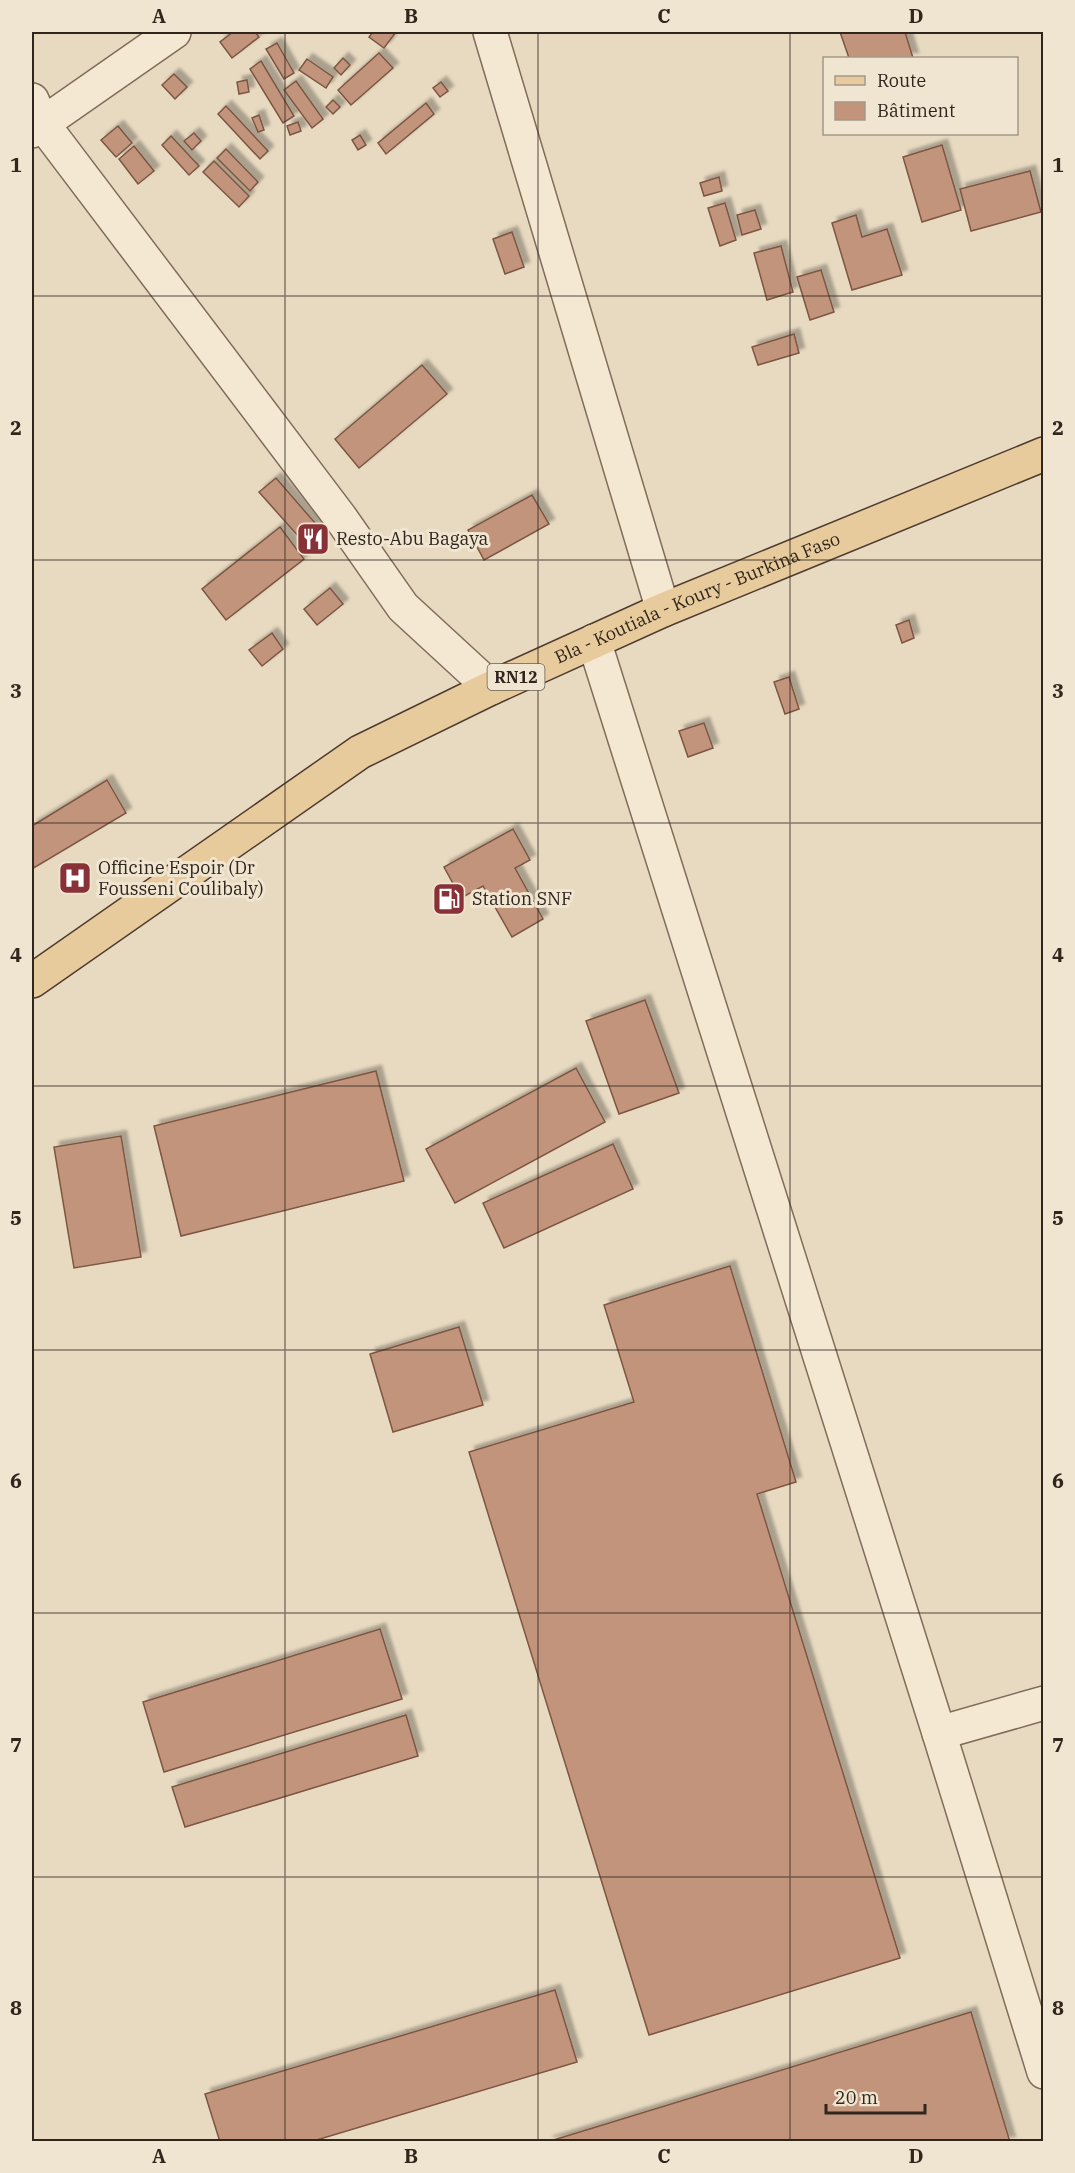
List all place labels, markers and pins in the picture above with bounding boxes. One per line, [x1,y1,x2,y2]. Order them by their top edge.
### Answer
restaurant icon: Resto-Abu Bagaya [295,521,331,557]
place label: Resto-Abu Bagaya [336,527,489,550]
place label: Officine Espoir (Dr Fousseni Coulibaly) [98,856,264,900]
hospital icon: Officine Espoir (Dr Fousseni Coulibaly) [57,860,93,896]
fuel station icon: Station SNF [431,881,467,917]
place label: Station SNF [472,887,572,910]

